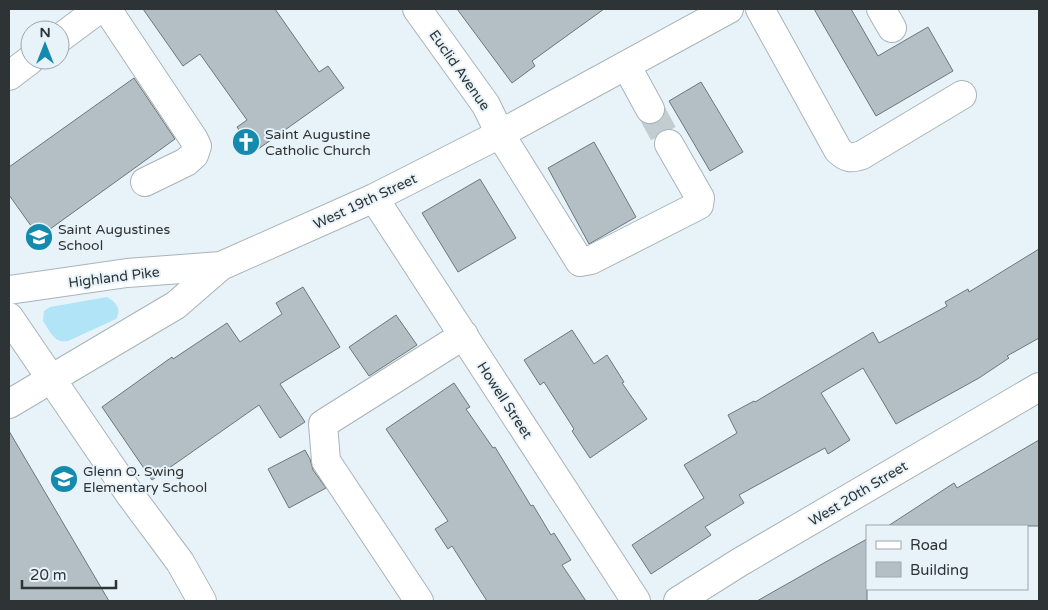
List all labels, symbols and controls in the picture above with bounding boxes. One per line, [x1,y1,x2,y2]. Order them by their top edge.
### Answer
north arrow [20,20,70,70]
text: N [39,24,51,41]
street label: Euclid Avenue [426,27,494,114]
place label: Saint Augustine Catholic Church [265,126,371,159]
church icon: Saint Augustine Catholic Church [231,127,261,157]
street label: West 19th Street [311,170,420,233]
place label: Saint Augustines School [58,221,170,254]
school or university icon: Saint Augustines School [24,222,54,252]
street label: Highland Pike [67,263,161,292]
street label: Howell Street [473,359,536,442]
street label: West 20th Street [806,457,911,530]
place label: Glenn O. Swing Elementary School [83,463,207,496]
school or university icon: Glenn O. Swing Elementary School [49,464,79,494]
legend [866,525,1028,590]
text: Road [910,536,948,554]
scale bar [22,558,116,590]
text: Building [910,561,969,579]
text: 20 m [30,566,67,584]

